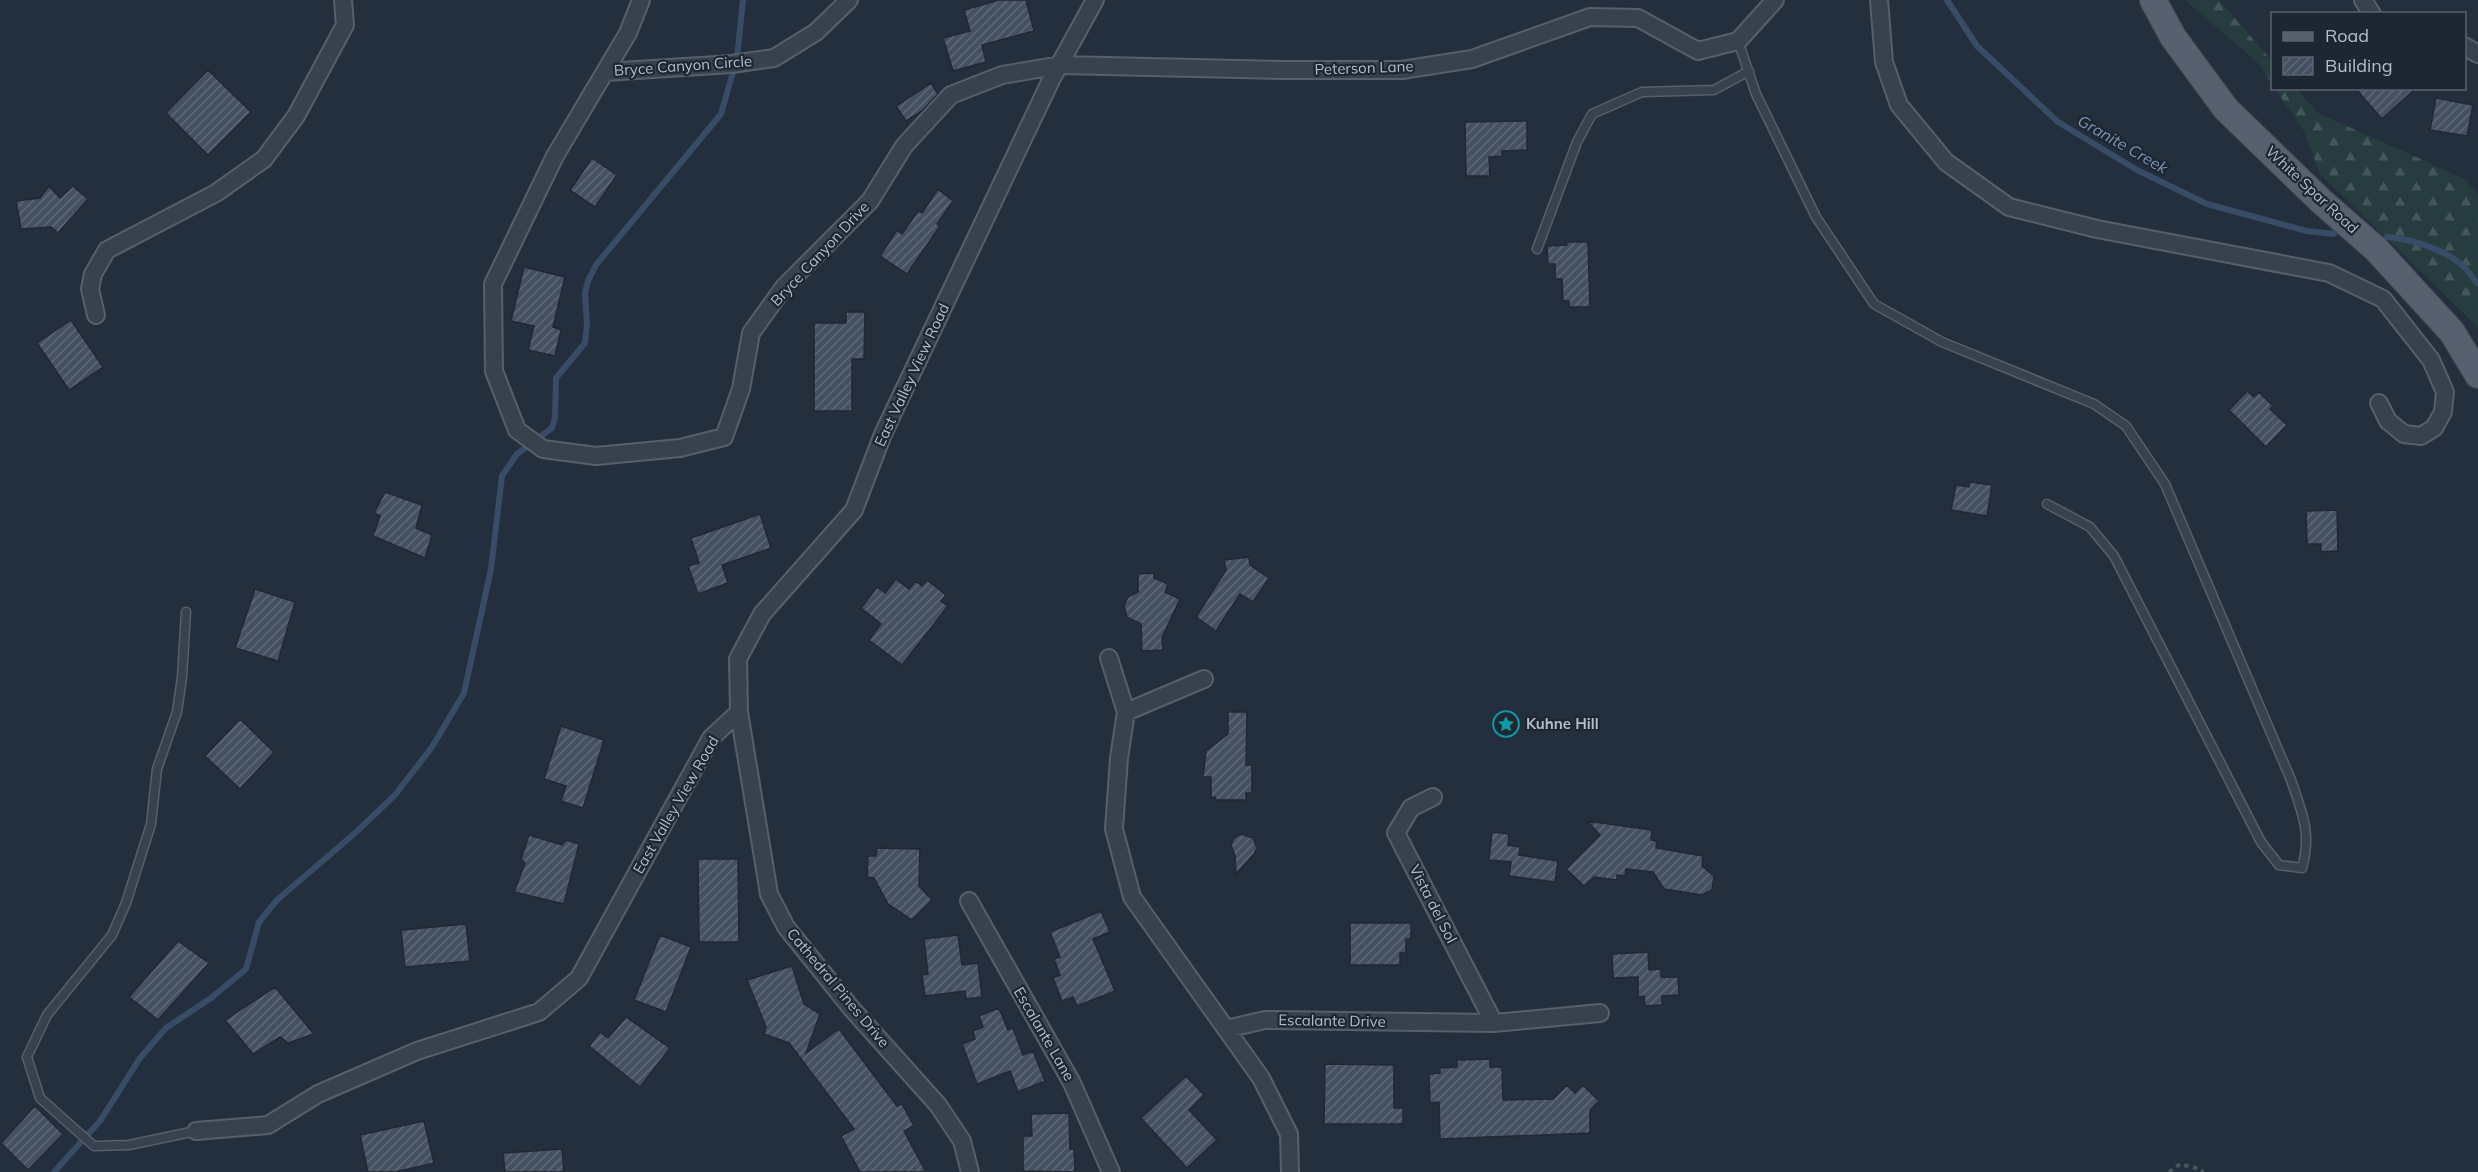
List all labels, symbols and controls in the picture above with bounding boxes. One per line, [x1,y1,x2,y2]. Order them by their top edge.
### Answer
legend [2271,12,2466,90]
text: Road [2325,24,2369,47]
street label: Bryce Canyon Circle [613,51,753,80]
text: Building [2325,54,2393,77]
street label: Peterson Lane [1314,56,1414,79]
water label: Granite Creek [2074,110,2172,178]
street label: White Spar Road [2262,142,2363,237]
street label: Bryce Canyon Drive [766,197,873,310]
street label: East Valley View Road [870,300,953,449]
place icon: Kuhne Hill [1491,709,1521,739]
place label: Kuhne Hill [1526,714,1599,733]
street label: East Valley View Road [628,733,723,877]
street label: Vista del Sol [1406,861,1461,946]
street label: Cathedral Pines Drive [783,924,894,1051]
street label: Escalante Lane [1010,983,1079,1084]
street label: Escalante Drive [1278,1010,1386,1031]

